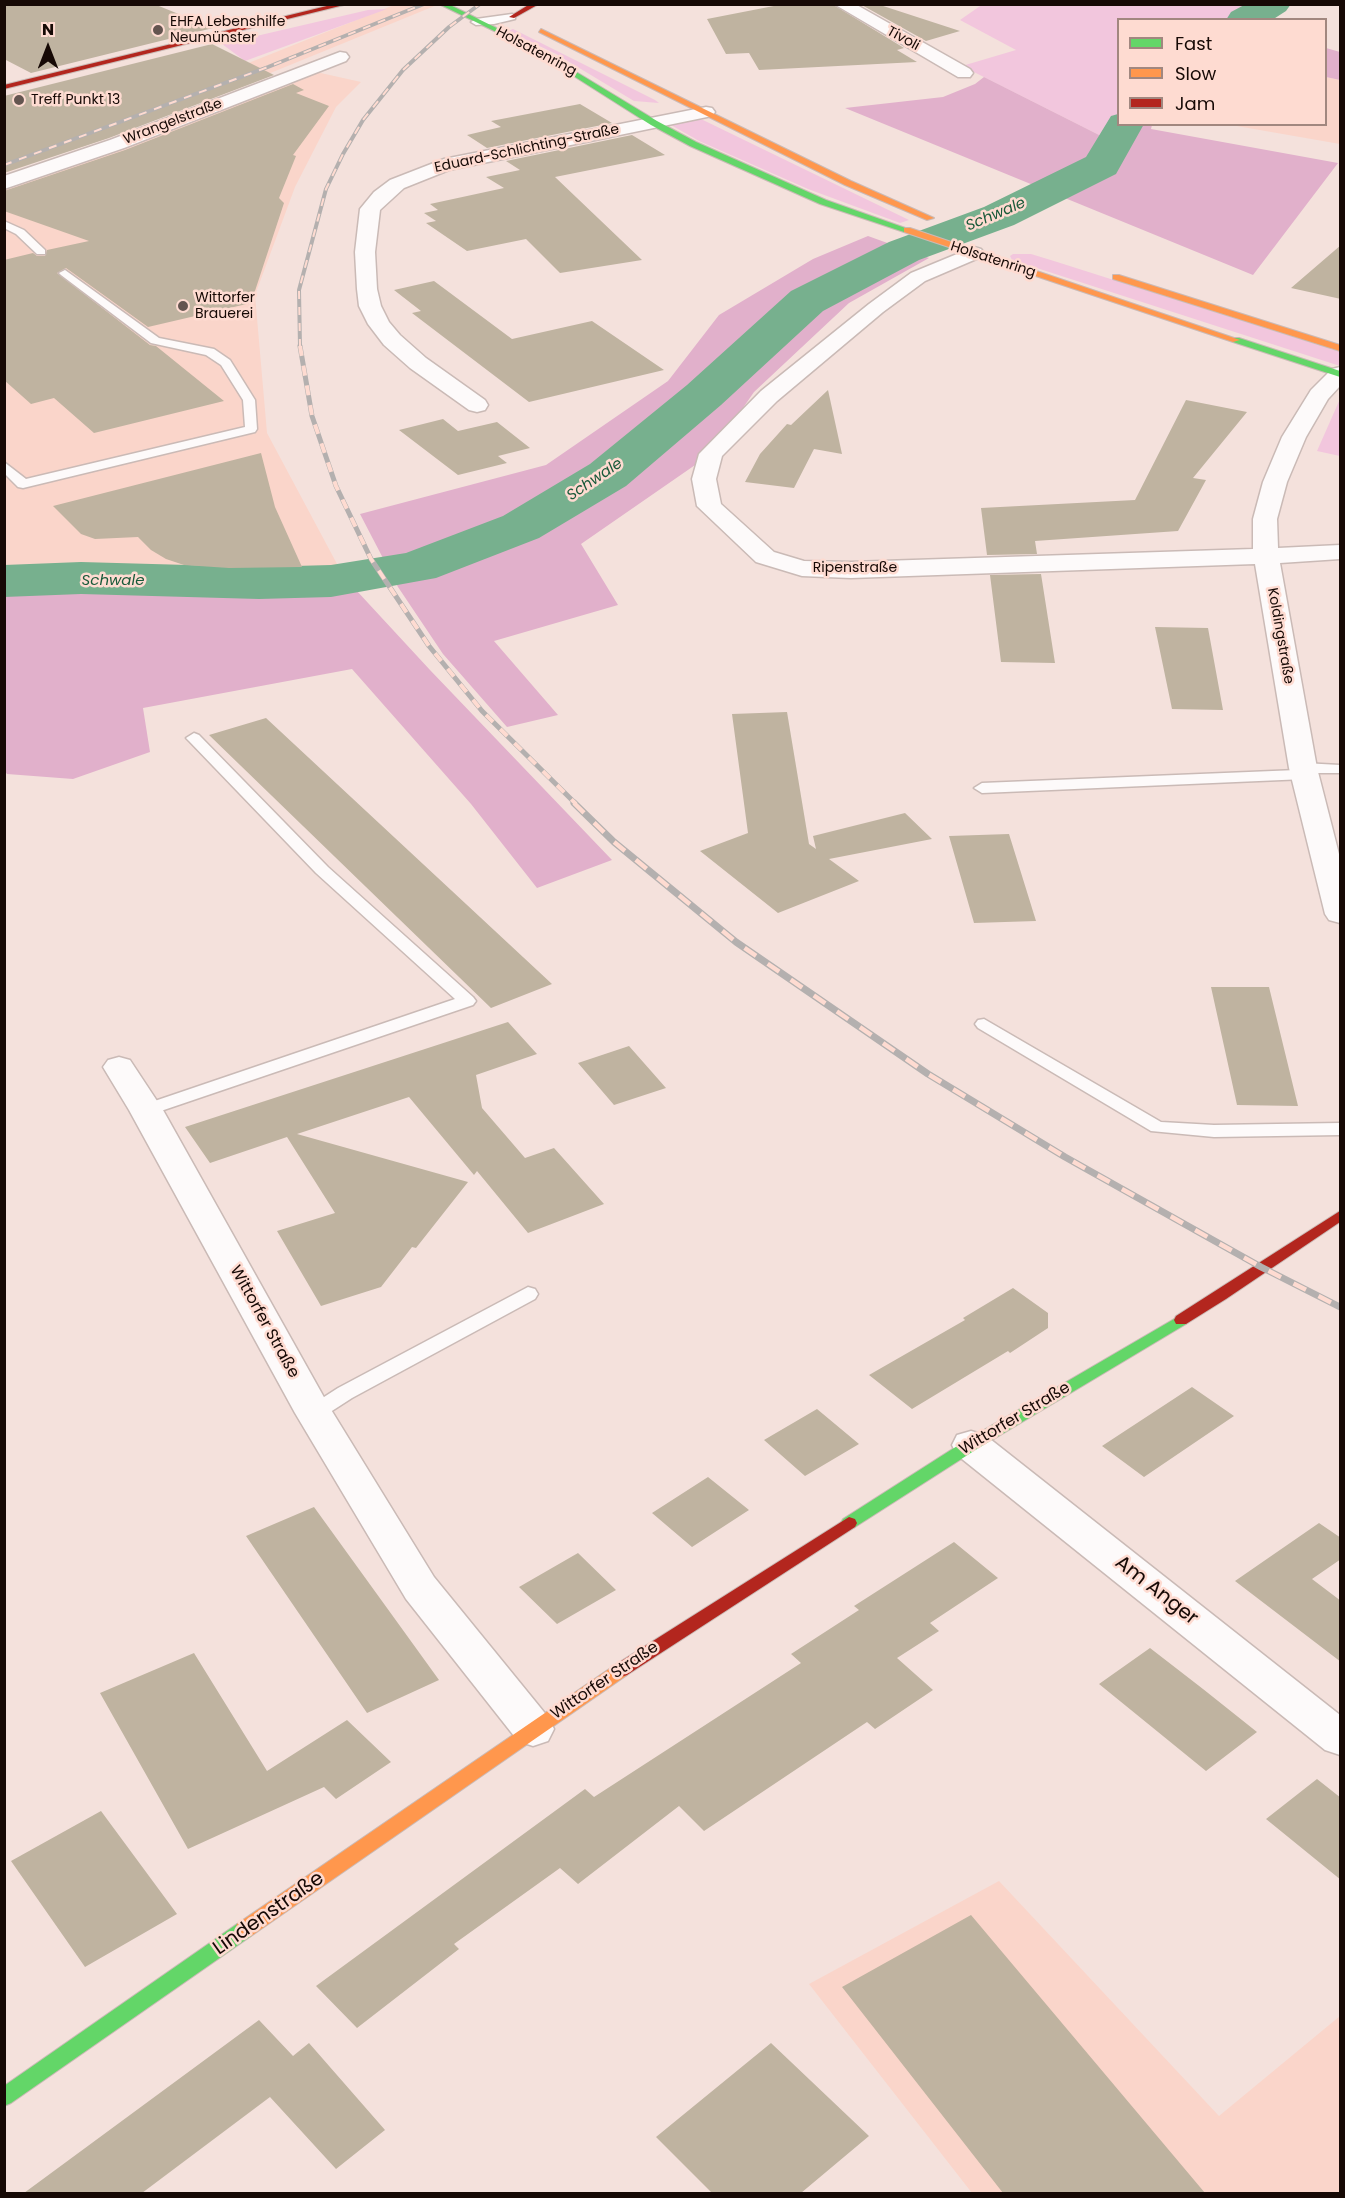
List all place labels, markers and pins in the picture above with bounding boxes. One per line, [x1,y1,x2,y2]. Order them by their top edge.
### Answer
place label: EHFA Lebenshilfe Neumünster [170,14,285,46]
marker: EHFA Lebenshilfe Neumünster [151,23,165,37]
place label: Treff Punkt 13 [31,92,120,108]
marker: Treff Punkt 13 [12,93,26,107]
place label: Wittorfer Brauerei [195,290,255,322]
marker: Wittorfer Brauerei [176,299,190,313]

